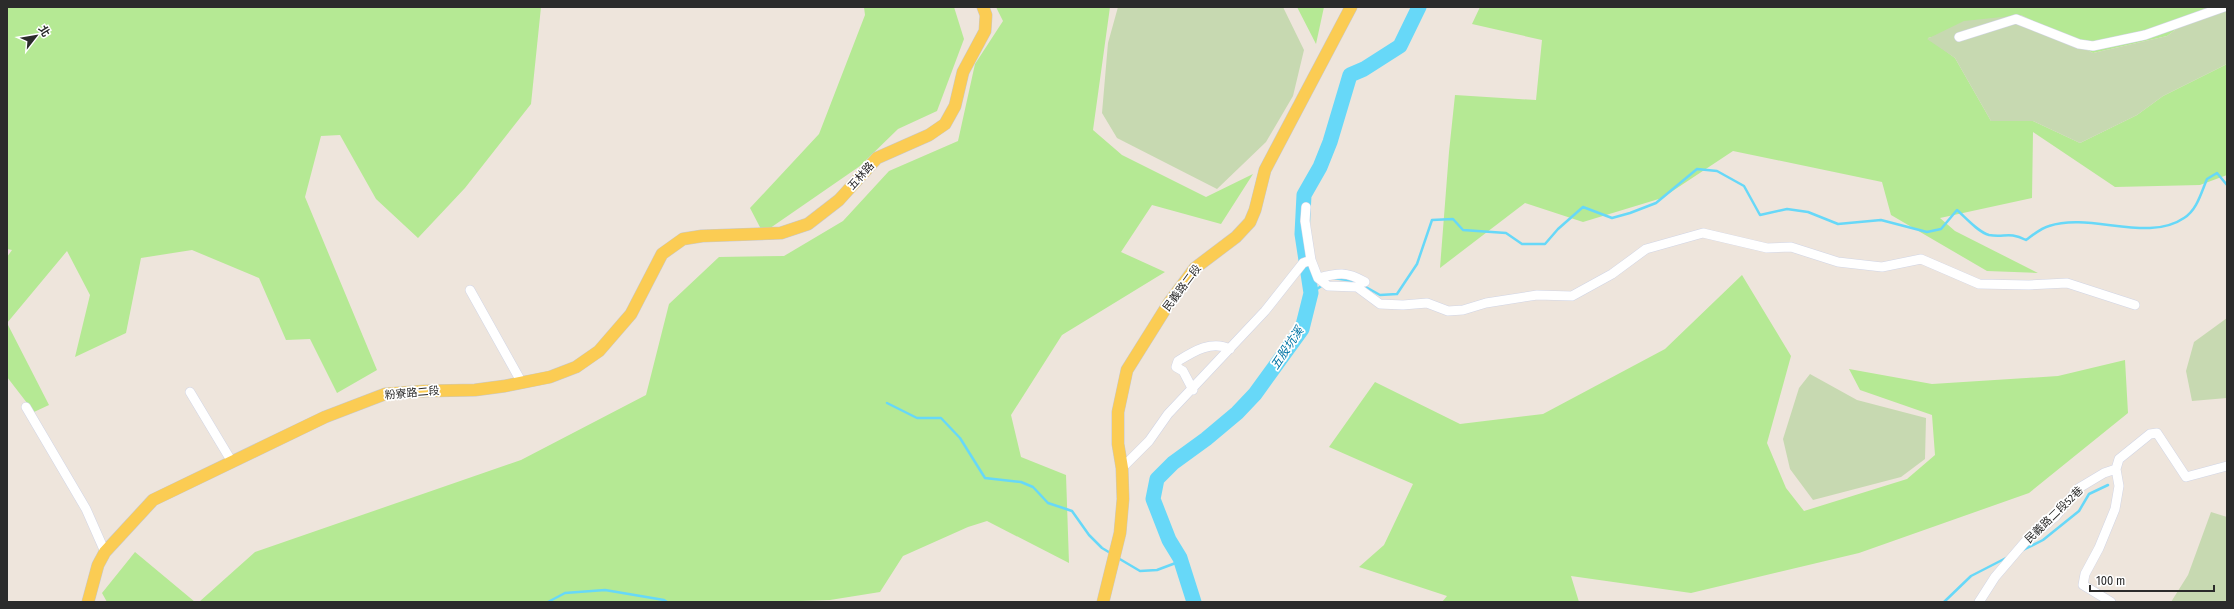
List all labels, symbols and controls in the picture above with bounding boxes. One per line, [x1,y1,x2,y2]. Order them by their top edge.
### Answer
north arrow [16,16,56,56]
text: 北 [36,23,53,39]
street label: 五林路 [845,159,877,193]
street label: 民義路二段 [1160,262,1204,314]
water label: 五股坑溪 [1268,323,1307,372]
street label: 粉寮路二段 [384,384,440,402]
street label: 民義路二段52巷 [2022,484,2086,546]
scale bar [2090,567,2214,593]
text: 100 m [2096,574,2125,588]

